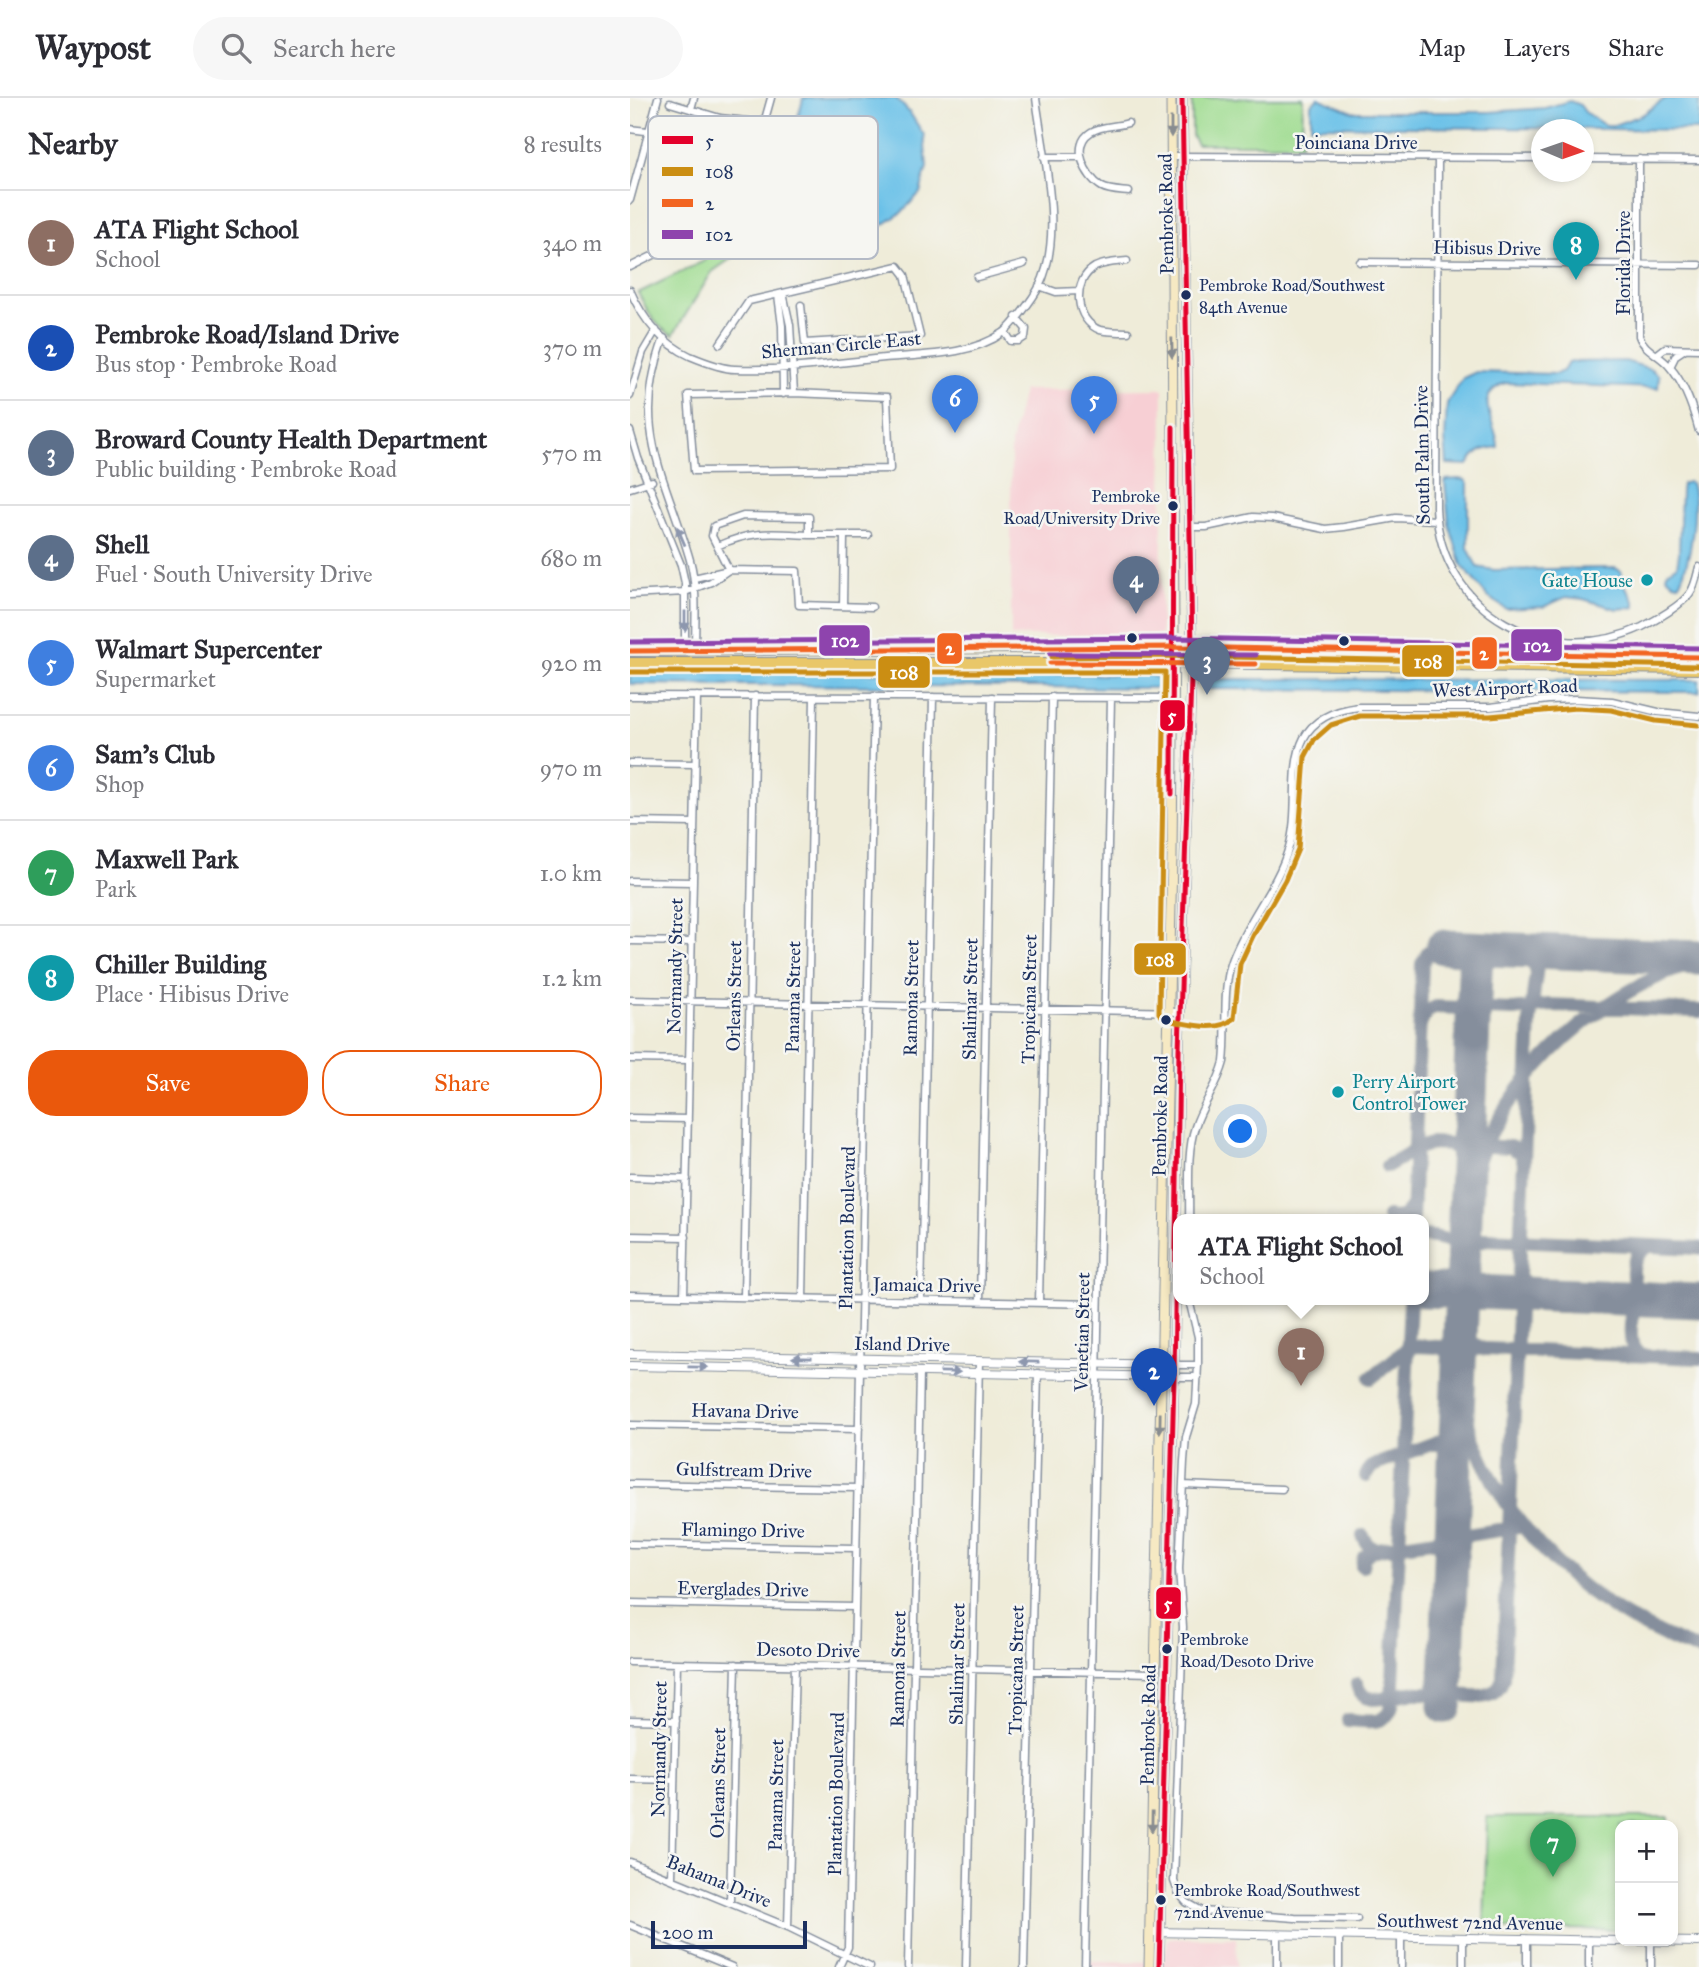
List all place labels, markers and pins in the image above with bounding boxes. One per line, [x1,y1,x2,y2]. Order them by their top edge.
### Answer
pin: 8 [1553,222,1599,280]
place label: Pembroke Road/Southwest 84th Avenue [1199,275,1385,318]
marker: Pembroke Road/Southwest 84th Avenue [1179,288,1193,302]
pin: 6 [932,375,978,433]
pin: 5 [1071,376,1117,434]
place label: Pembroke Road/University Drive [1003,486,1160,529]
marker: Pembroke Road/University Drive [1166,499,1180,513]
pin: 4 [1113,556,1159,614]
place label: Gate House [1541,569,1633,592]
marker: Gate House [1639,572,1655,588]
unlabelled marker [1125,631,1139,645]
unlabelled marker [1337,634,1351,648]
pin: 3 [1184,637,1230,695]
unlabelled marker [1159,1013,1173,1027]
place label: Perry Airport Control Tower [1352,1070,1467,1115]
marker: Perry Airport Control Tower [1330,1084,1346,1100]
pin: 1 [1278,1328,1324,1386]
pin: 2 [1131,1348,1177,1406]
place label: Pembroke Road/Desoto Drive [1180,1629,1314,1672]
marker: Pembroke Road/Desoto Drive [1160,1642,1174,1656]
pin: 7 [1530,1819,1576,1877]
place label: Pembroke Road/Southwest 72nd Avenue [1174,1880,1360,1923]
marker: Pembroke Road/Southwest 72nd Avenue [1154,1893,1168,1907]

